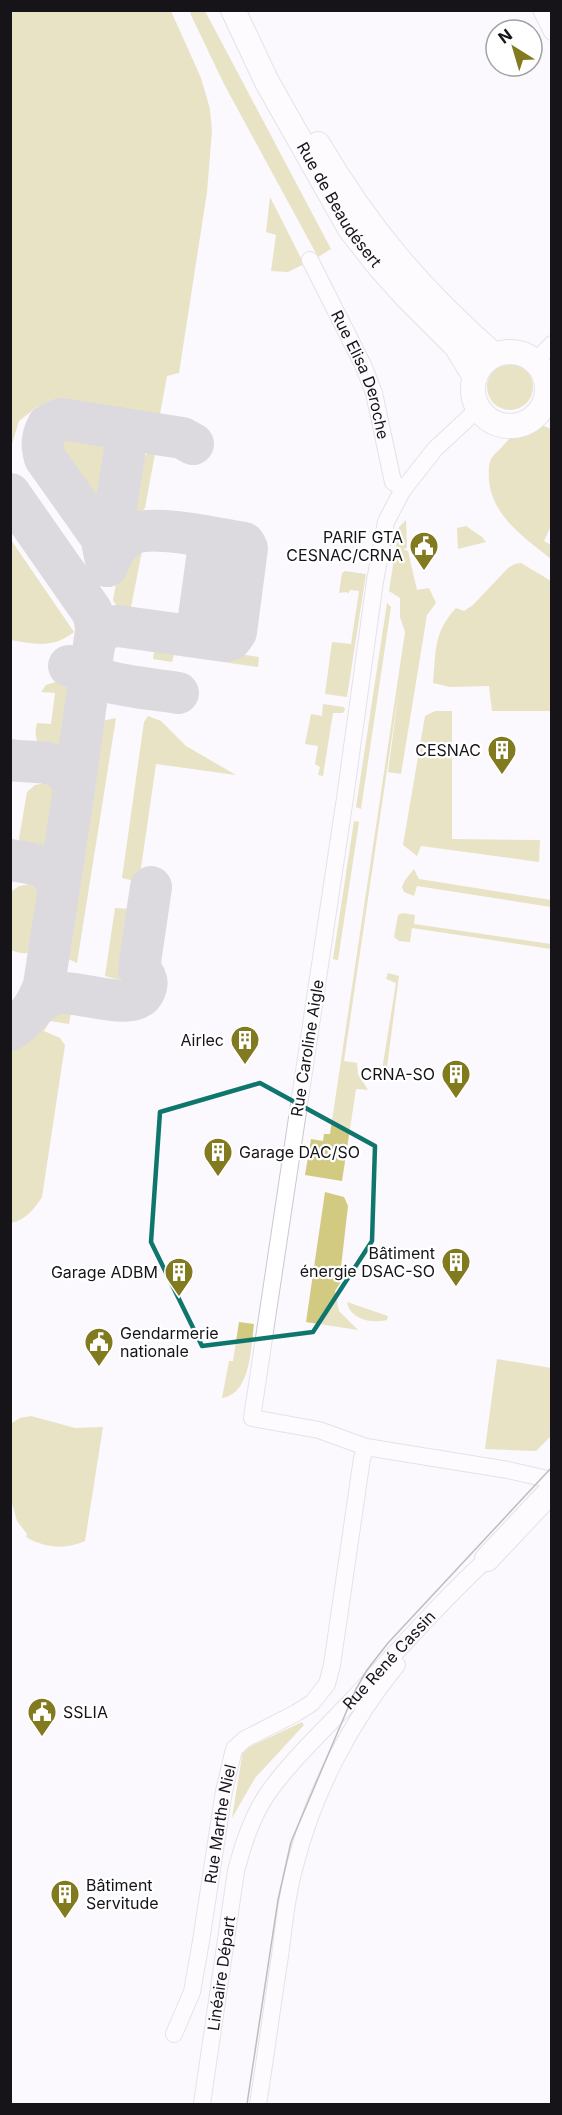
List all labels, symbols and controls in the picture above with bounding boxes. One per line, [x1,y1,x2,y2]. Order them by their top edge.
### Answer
north arrow [484,18,544,78]
text: N [494,24,516,48]
street label: Rue de Beaudésert [293,138,386,271]
street label: Rue Elisa Deroche [327,307,394,441]
place label: PARIF GTA CESNAC/CRNA [286,527,403,565]
public building icon: PARIF GTA CESNAC/CRNA [408,530,440,572]
building icon: CESNAC [486,734,518,776]
place label: CESNAC [415,740,481,760]
street label: Rue Caroline Aigle [286,978,328,1118]
building icon: Airlec [229,1024,261,1066]
place label: Airlec [180,1030,224,1050]
building icon: CRNA-SO [440,1058,472,1100]
place label: CRNA-SO [361,1064,435,1084]
building icon: Garage DAC/SO [202,1136,234,1178]
place label: Garage DAC/SO [239,1142,360,1162]
place label: Bâtiment énergie DSAC-SO [300,1243,435,1281]
building icon: Bâtiment énergie DSAC-SO [440,1246,472,1288]
building icon: Garage ADBM [163,1256,195,1298]
place label: Garage ADBM [51,1262,158,1282]
place label: Gendarmerie nationale [120,1323,219,1361]
public building icon: Gendarmerie nationale [83,1326,115,1368]
street label: Rue René Cassin [338,1606,439,1713]
public building icon: SSLIA [26,1696,58,1738]
place label: SSLIA [63,1702,108,1722]
street label: Rue Marthe Niel [200,1762,240,1885]
place label: Bâtiment Servitude [86,1875,159,1913]
building icon: Bâtiment Servitude [49,1878,81,1920]
street label: Linéaire Départ [203,1915,239,2032]

